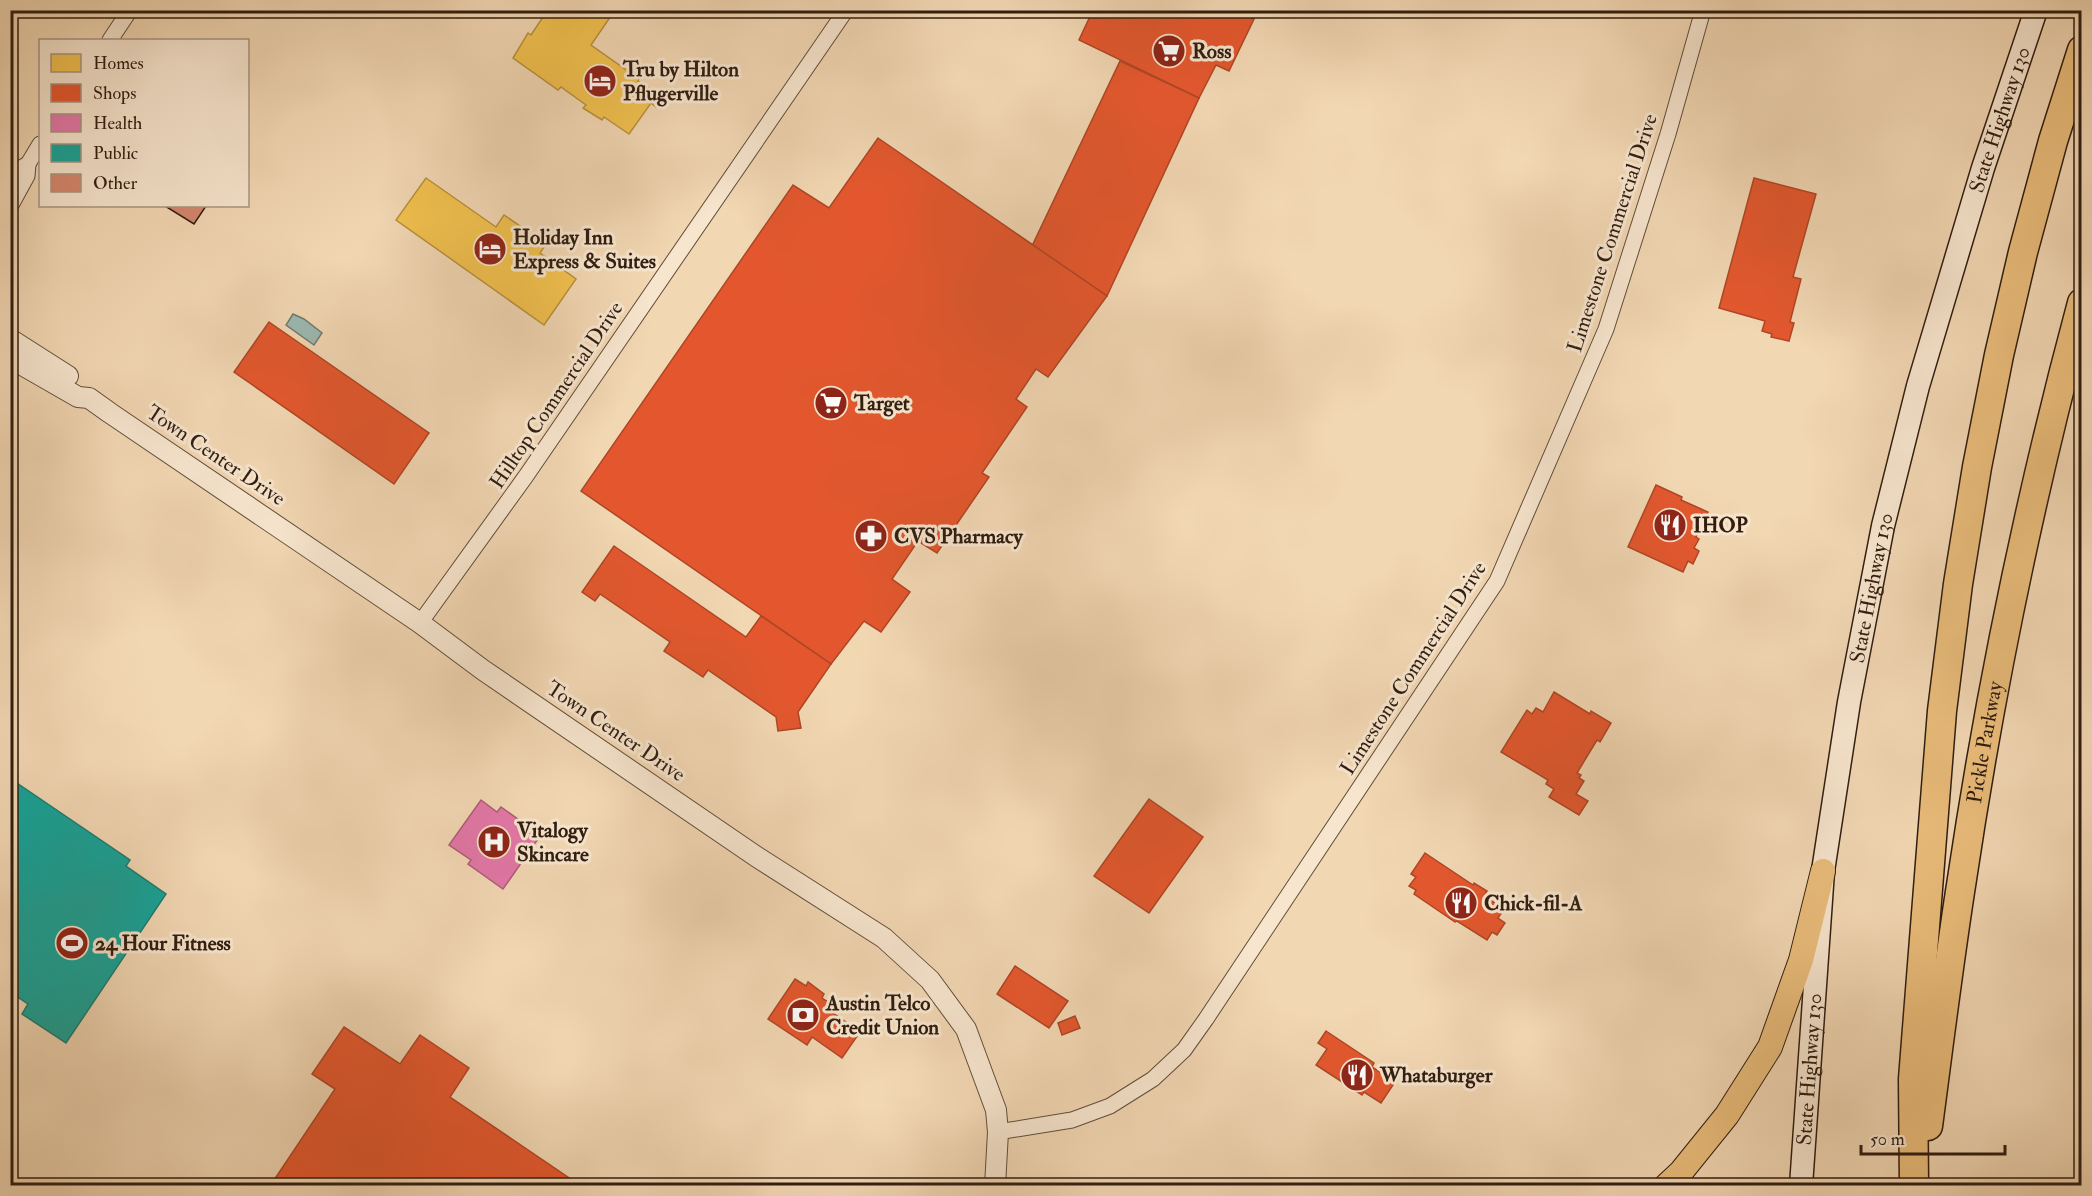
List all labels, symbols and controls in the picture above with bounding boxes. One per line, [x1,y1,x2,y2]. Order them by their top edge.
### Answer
supermarket icon: Ross [1151,33,1187,69]
place label: Ross [1192,38,1231,65]
legend [39,39,249,207]
street label: State Highway 130 [1963,43,2037,196]
text: Homes [93,52,144,75]
place label: Tru by Hilton Pflugerville [622,56,739,107]
hotel icon: Tru by Hilton Pflugerville [582,63,618,99]
text: Shops [93,82,136,105]
street label: Limestone Commercial Drive [1561,110,1664,356]
text: Health [93,112,143,135]
text: Public [93,142,138,165]
text: Other [93,172,137,195]
place label: Holiday Inn Express & Suites [513,224,656,275]
hotel icon: Holiday Inn Express & Suites [472,231,508,267]
street label: Hilltop Commercial Drive [484,296,629,494]
supermarket icon: Target [813,385,849,421]
place label: Target [853,390,910,417]
street label: Town Center Drive [141,399,291,512]
restaurant icon: IHOP [1652,507,1688,543]
street label: State Highway 130 [1844,510,1900,665]
place label: IHOP [1693,512,1748,539]
pharmacy icon: CVS Pharmacy [853,518,889,554]
place label: CVS Pharmacy [894,523,1023,550]
street label: Limestone Commercial Drive [1334,556,1493,780]
street label: Town Center Drive [541,675,691,788]
street label: Pickle Parkway [1961,678,2009,805]
place label: Vitalogy Skincare [516,817,589,868]
hospital icon: Vitalogy Skincare [476,824,512,860]
restaurant icon: Chick-fil-A [1443,885,1479,921]
place label: Chick-fil-A [1484,890,1583,917]
sports icon: 24 Hour Fitness [54,925,90,961]
place label: 24 Hour Fitness [95,930,231,957]
place label: Austin Telco Credit Union [825,990,939,1041]
street label: State Highway 130 [1791,992,1828,1146]
bank icon: Austin Telco Credit Union [785,997,821,1033]
restaurant icon: Whataburger [1339,1057,1375,1093]
place label: Whataburger [1379,1062,1494,1089]
scale bar [1861,1118,2005,1156]
text: 50 m [1870,1128,1905,1151]

